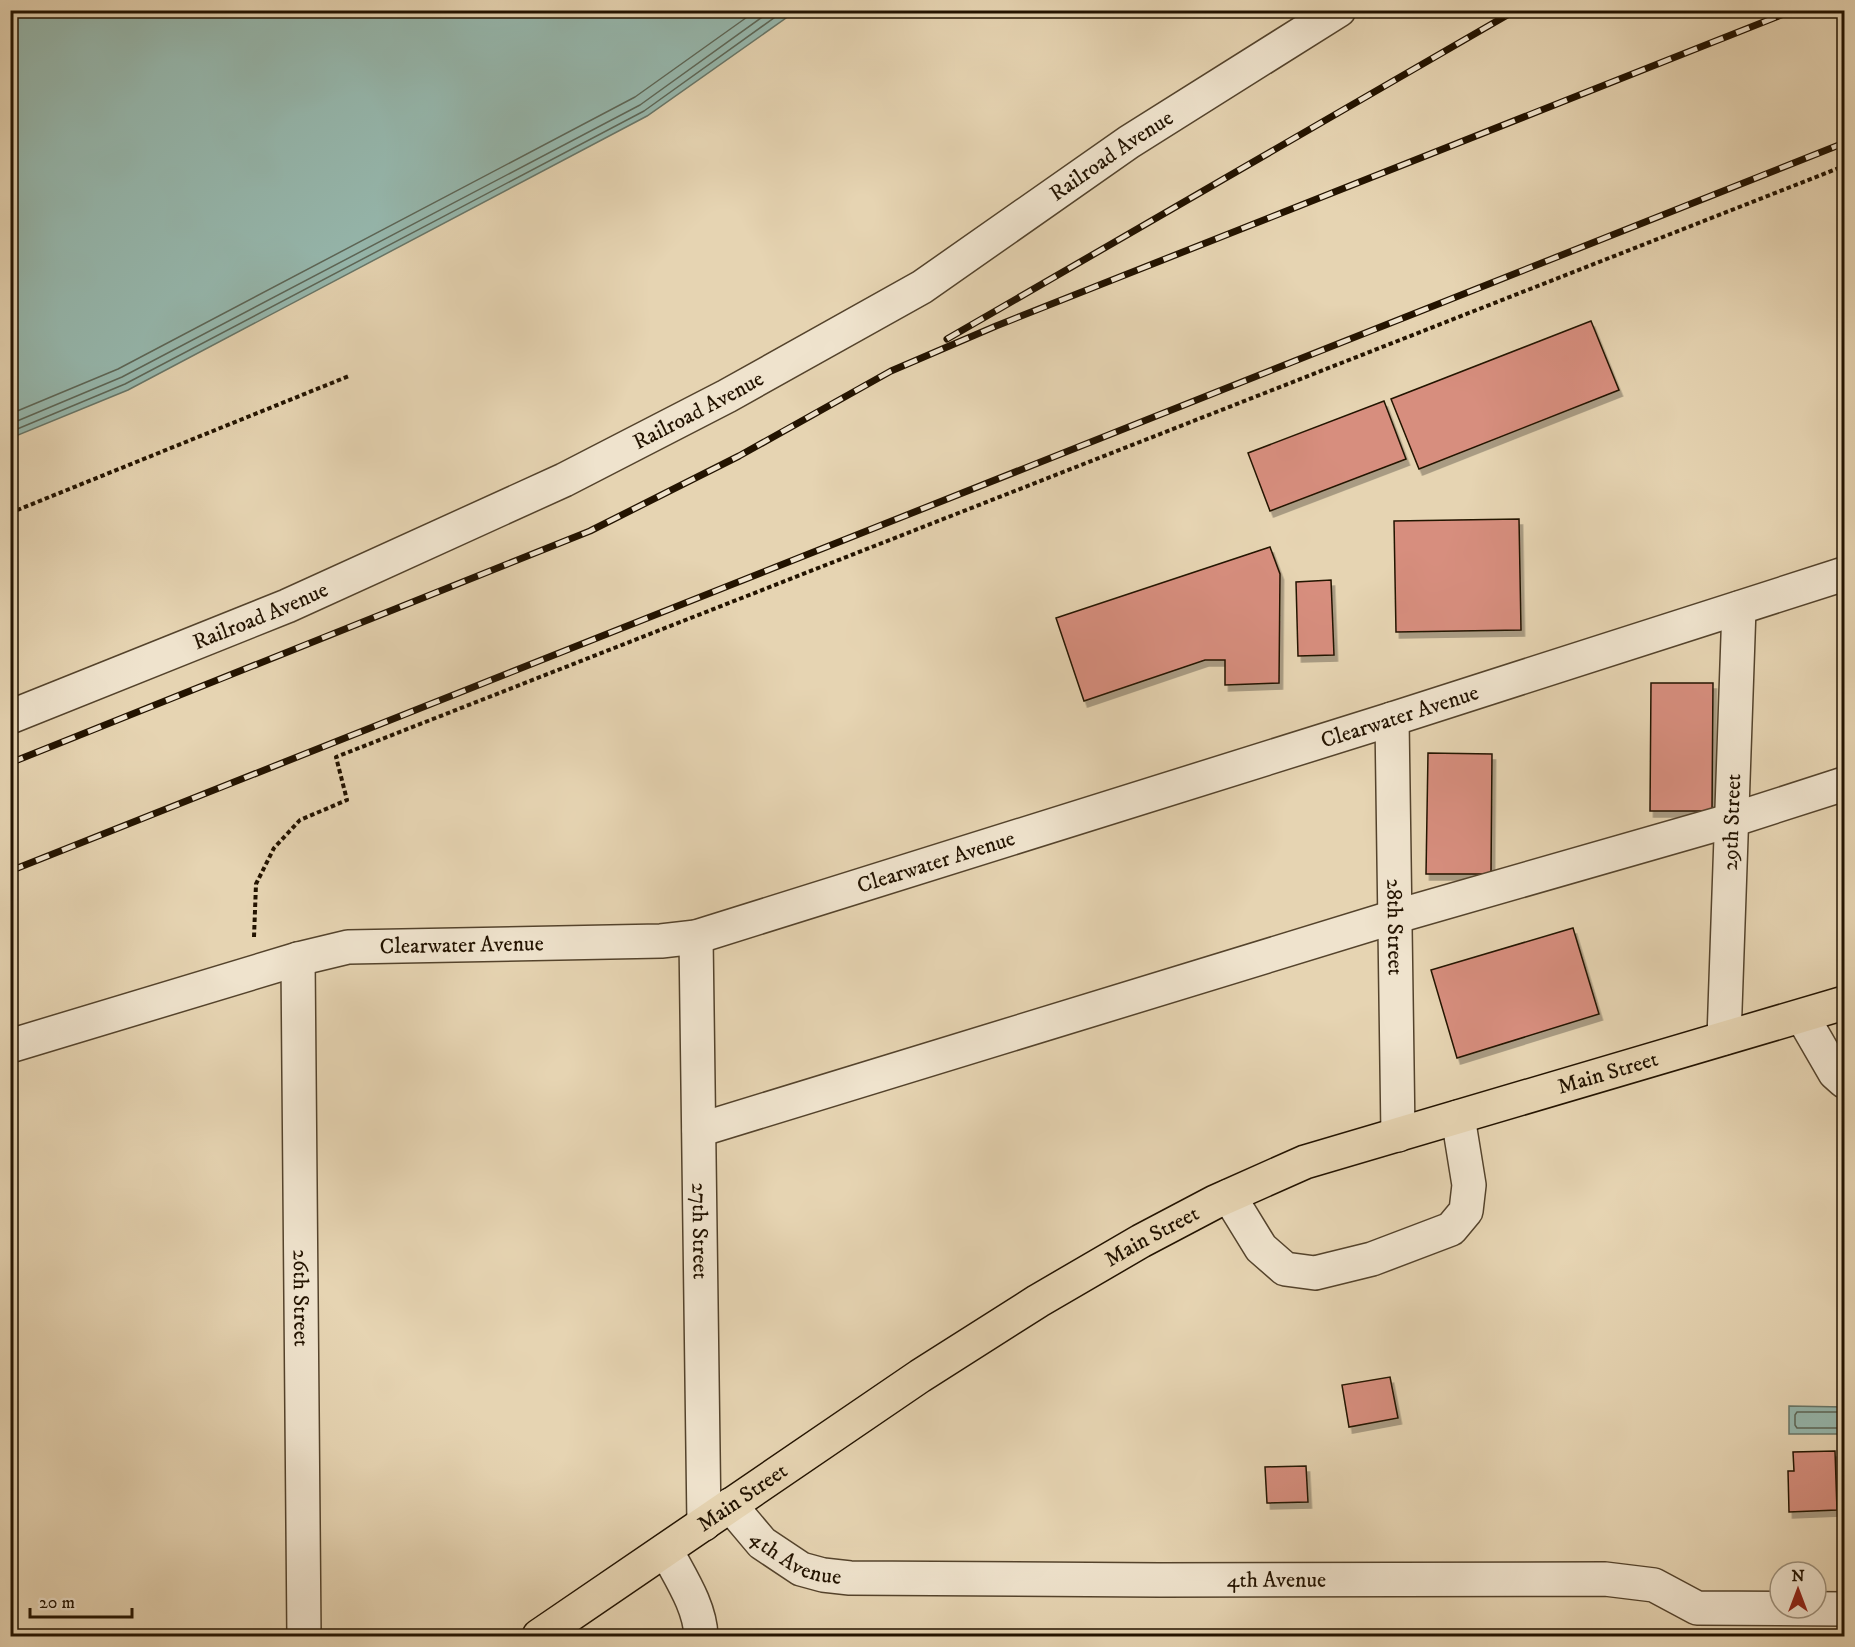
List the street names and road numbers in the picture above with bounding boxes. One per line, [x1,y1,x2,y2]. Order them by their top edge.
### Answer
street label: Railroad Avenue [1044,104,1178,207]
street label: Railroad Avenue [628,365,768,456]
street label: Railroad Avenue [189,576,332,656]
street label: Clearwater Avenue [1317,679,1482,754]
street label: 29th Street [1716,773,1747,871]
street label: Clearwater Avenue [854,824,1018,899]
street label: 28th Street [1381,878,1409,976]
street label: Clearwater Avenue [379,930,544,960]
street label: Main Street [1554,1045,1661,1100]
street label: 27th Street [686,1182,714,1280]
street label: Main Street [1100,1199,1203,1273]
street label: 26th Street [287,1249,315,1347]
street label: Main Street [692,1457,793,1538]
street label: 4th Avenue [744,1526,843,1590]
street label: 4th Avenue [1227,1566,1326,1593]

